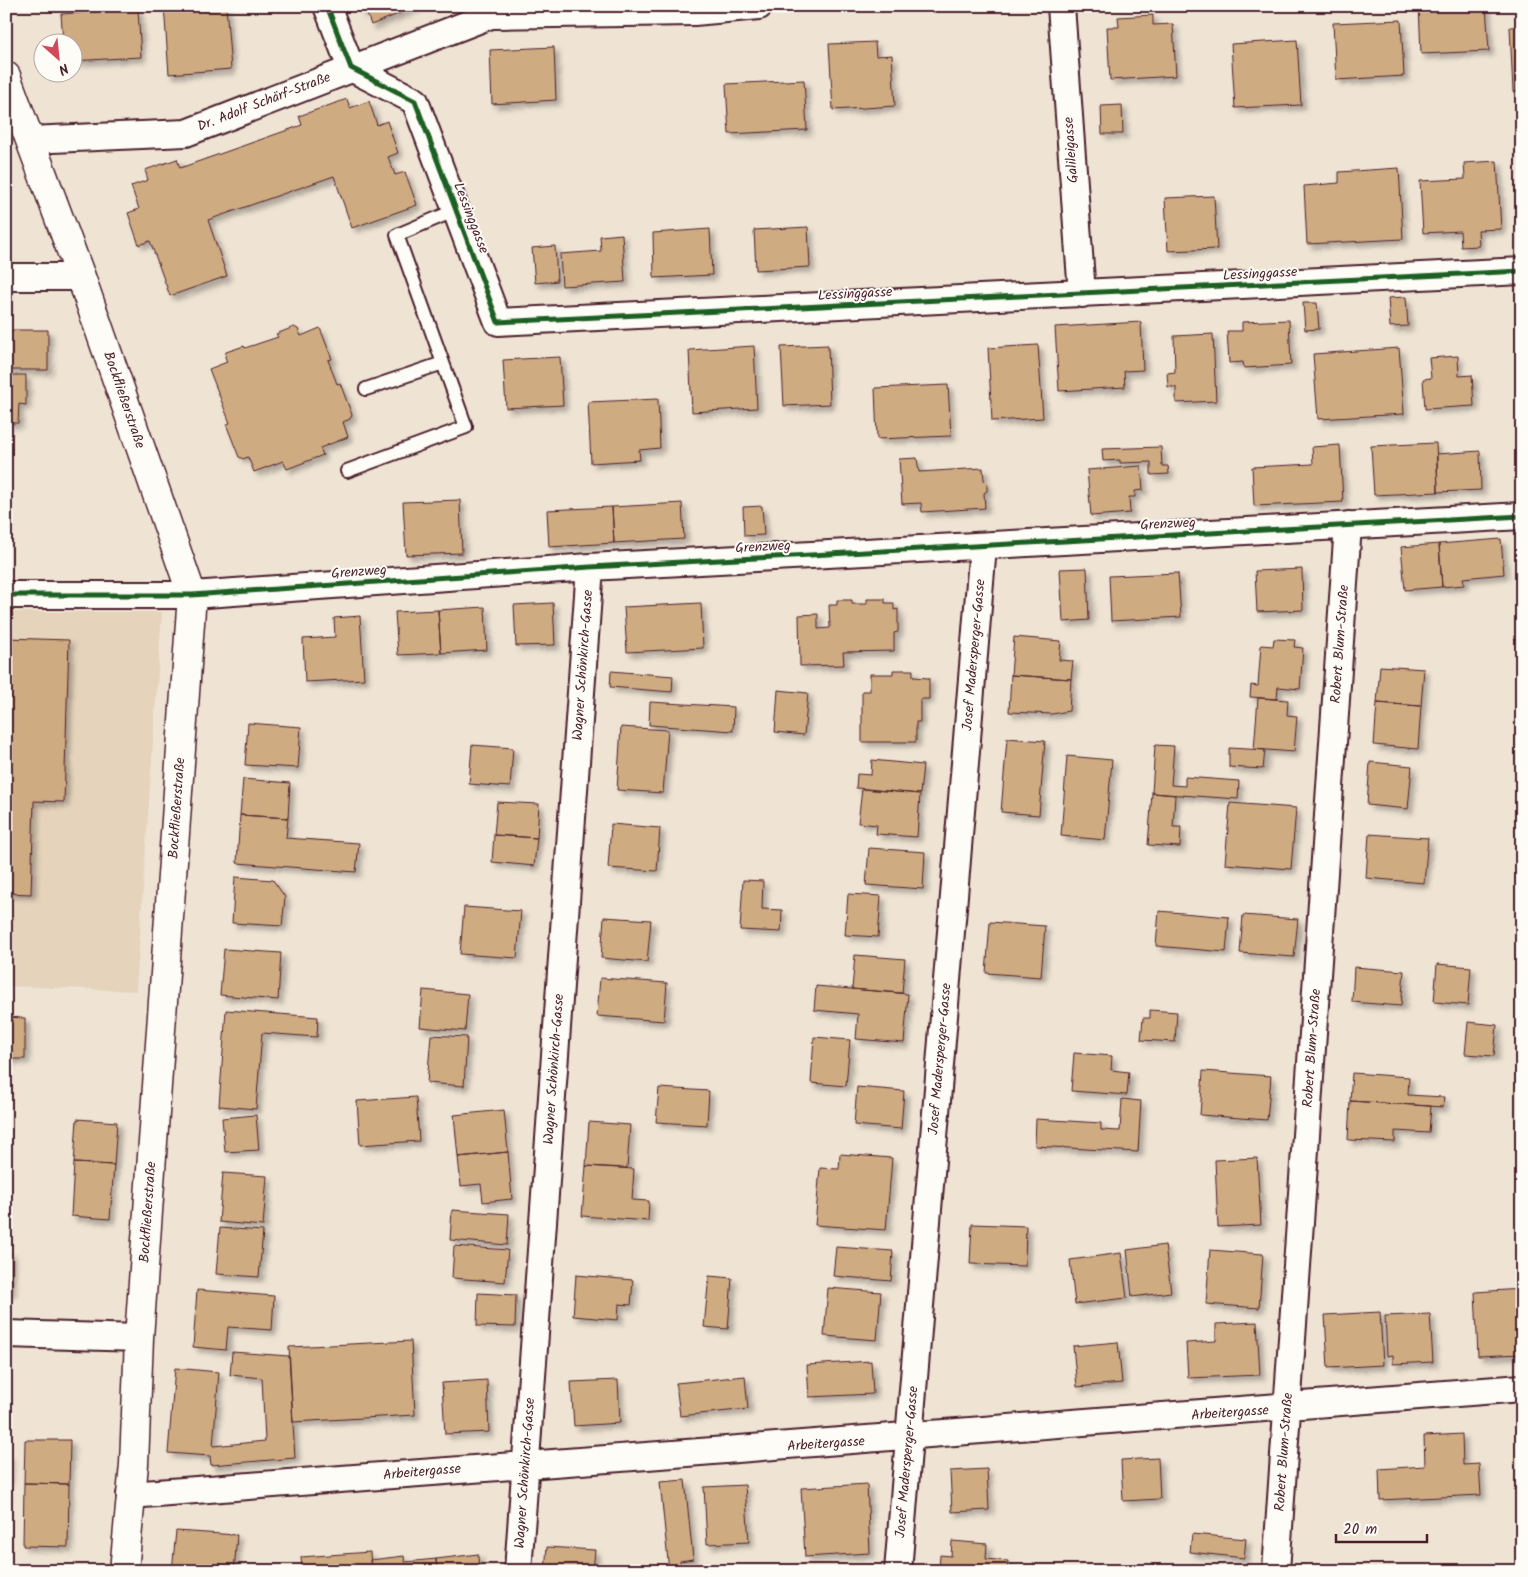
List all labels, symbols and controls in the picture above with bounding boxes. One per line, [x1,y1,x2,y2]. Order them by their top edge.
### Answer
north arrow [32,32,82,82]
text: N [54,57,72,81]
street label: Dr. Adolf Schärf-Straße [194,66,335,138]
street label: Galileigasse [1058,115,1084,184]
street label: Lessinggasse [447,179,495,257]
street label: Lessinggasse [1222,261,1299,287]
street label: Lessinggasse [817,281,894,307]
street label: Bockfließerstraße [97,348,151,452]
street label: Grenzweg [1140,512,1196,536]
street label: Grenzweg [735,535,791,559]
street label: Grenzweg [331,559,387,585]
street label: Josef Madersperger-Gasse [956,577,992,732]
street label: Robert Blum-Straße [1325,583,1355,704]
street label: Wagner Schönkirch-Gasse [567,588,599,741]
street label: Bockfließerstraße [162,756,192,859]
street label: Josef Madersperger-Gasse [922,981,958,1136]
street label: Robert Blum-Straße [1297,987,1327,1108]
street label: Wagner Schönkirch-Gasse [538,992,570,1145]
street label: Bockfließerstraße [133,1160,163,1263]
street label: Josef Madersperger-Gasse [889,1384,925,1539]
street label: Robert Blum-Straße [1269,1391,1299,1512]
street label: Wagner Schönkirch-Gasse [509,1396,541,1549]
street label: Arbeitergasse [1190,1399,1270,1427]
street label: Arbeitergasse [786,1430,866,1458]
street label: Arbeitergasse [382,1458,462,1486]
scale bar [1336,1512,1427,1544]
text: 20 m [1343,1518,1377,1542]

